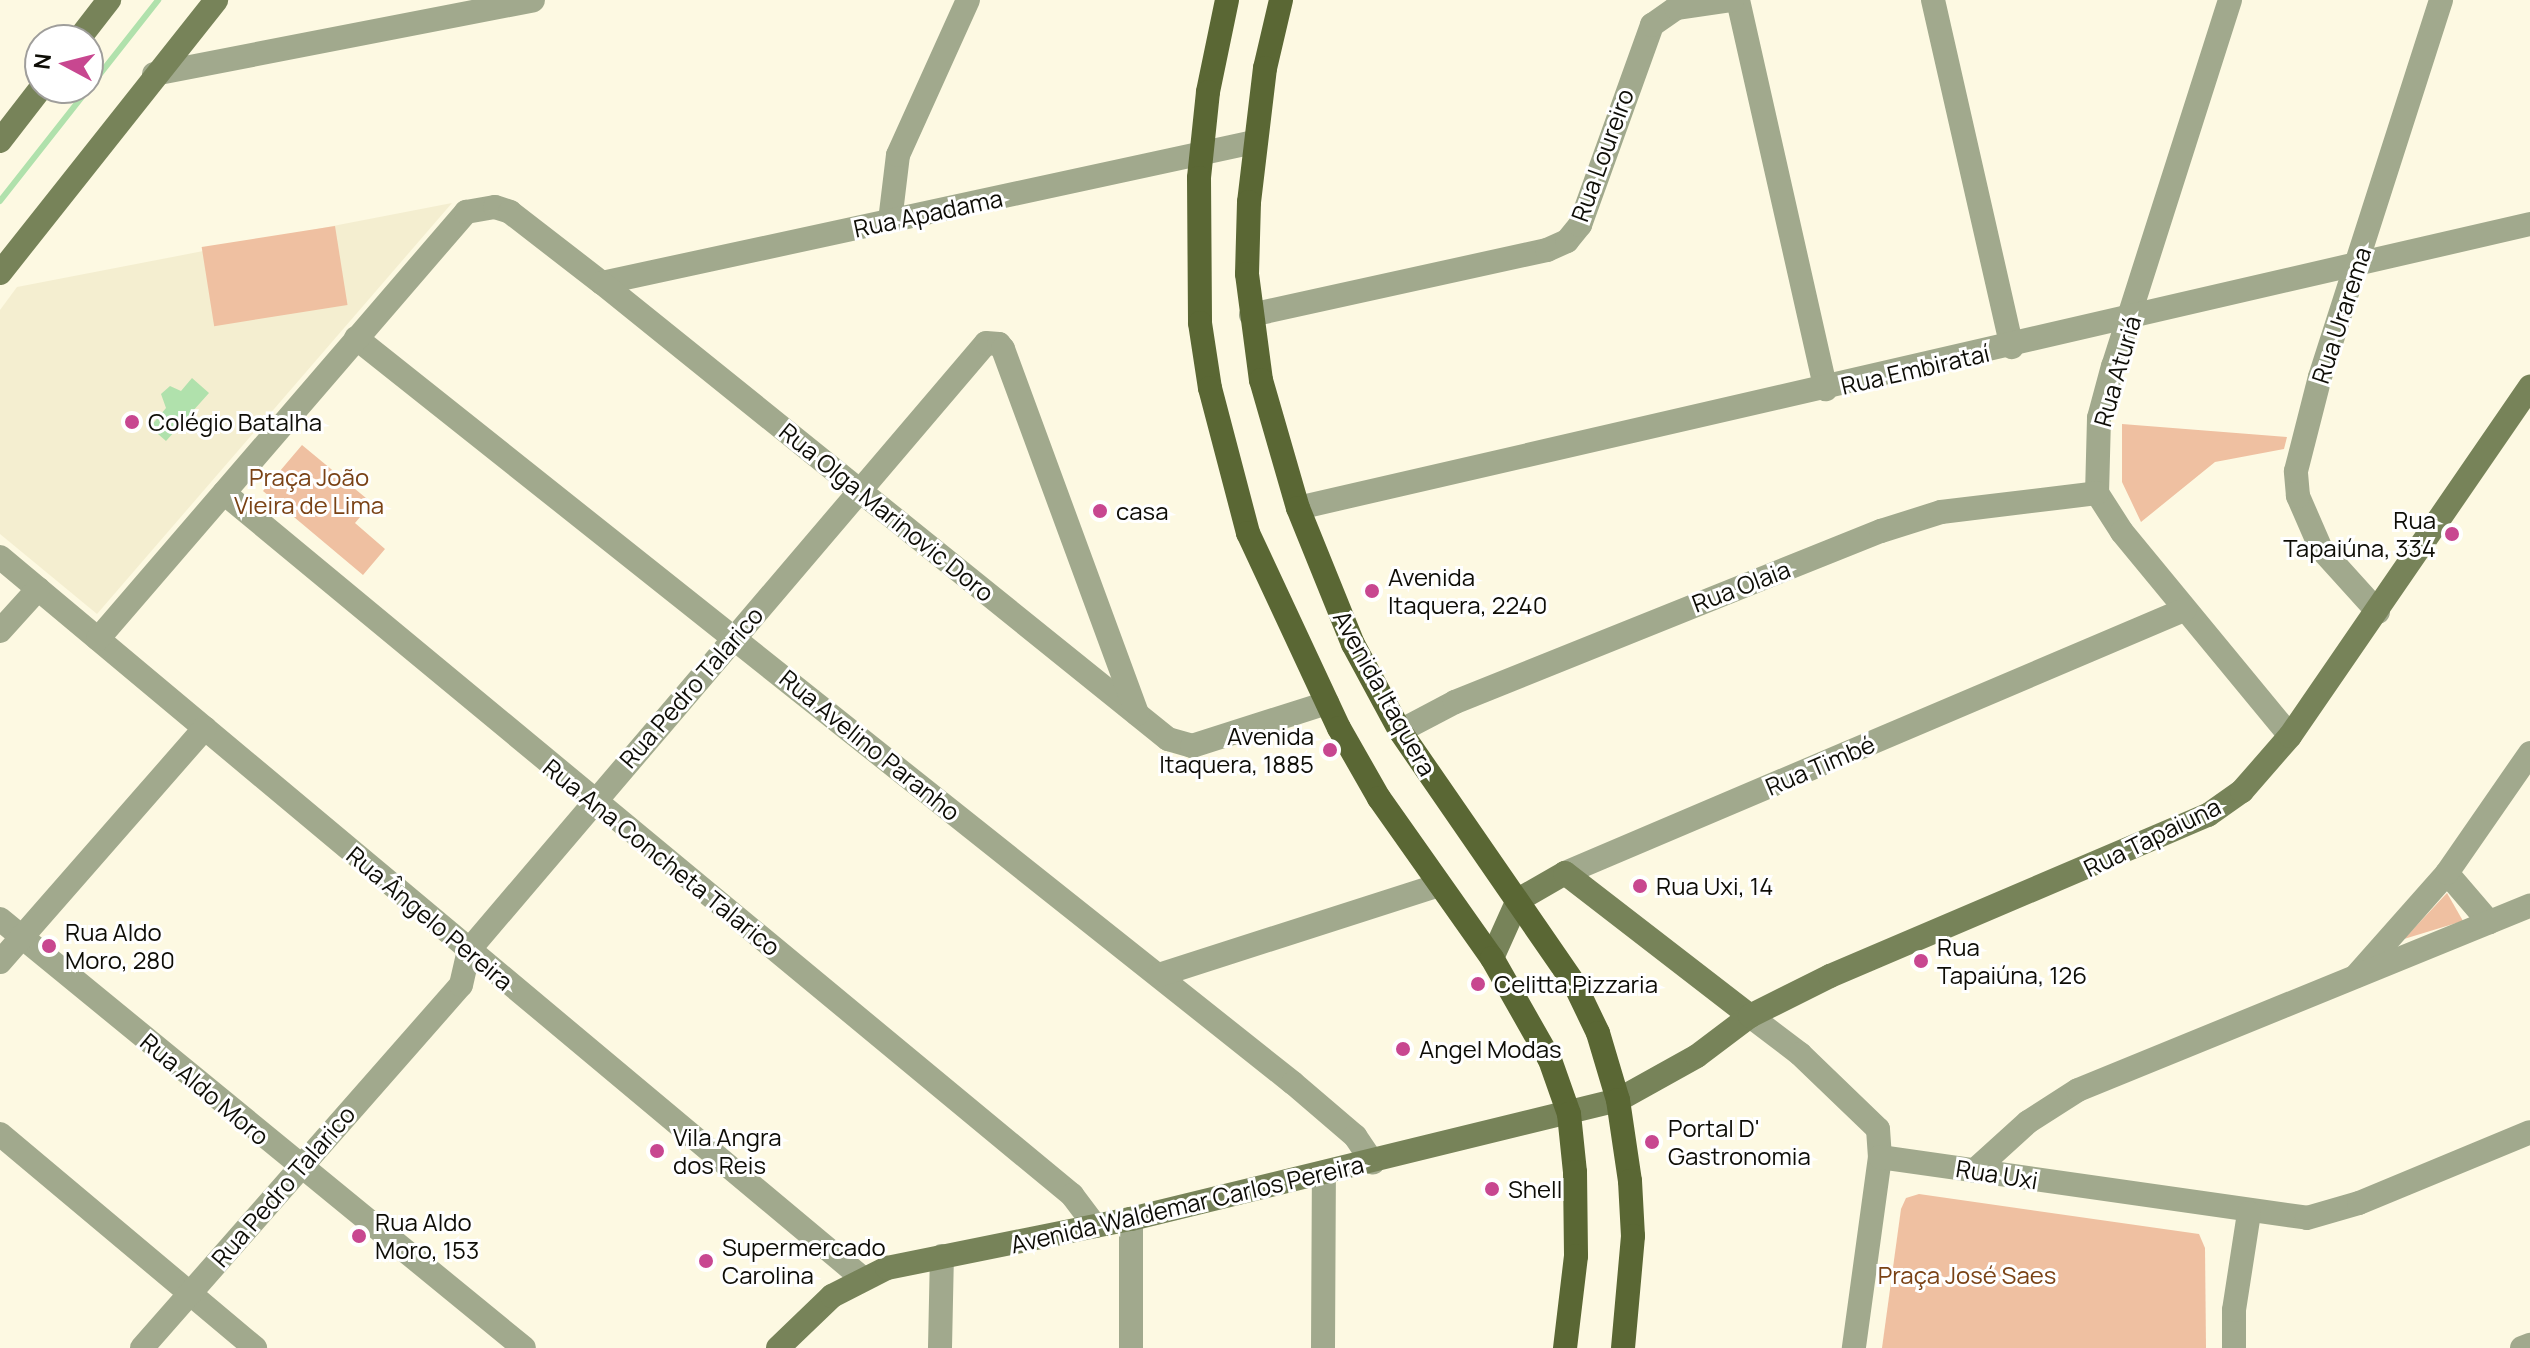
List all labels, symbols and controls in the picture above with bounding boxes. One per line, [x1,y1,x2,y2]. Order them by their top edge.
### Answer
north arrow [24,24,104,104]
text: N [26,52,58,71]
street label: Rua Loureiro [1565,85,1639,225]
street label: Rua Apadama [851,183,1005,243]
street label: Rua Urarema [2305,243,2377,387]
street label: Rua Aturiá [2087,312,2147,430]
street label: Rua Embirataí [1838,338,1992,400]
place label: Colégio Batalha [148,408,322,436]
marker: Colégio Batalha [123,413,141,431]
street label: Rua Olga Marinovic Doro [774,417,1000,607]
park label: Praça João Vieira de Lima [234,463,384,519]
place label: casa [1116,497,1168,525]
marker: casa [1091,502,1109,520]
place label: Rua Tapaiúna, 334 [2283,506,2436,562]
marker: Rua Tapaiúna, 334 [2443,525,2461,543]
street label: Rua Olaia [1688,554,1794,618]
place label: Avenida Itaquera, 2240 [1388,563,1547,619]
marker: Avenida Itaquera, 2240 [1363,582,1381,600]
street label: Rua Pedro Talarico [613,601,769,773]
street label: Avenida Itaquera [1328,605,1442,781]
street label: Rua Avelino Paranho [774,664,966,826]
place label: Avenida Itaquera, 1885 [1159,722,1314,778]
street label: Rua Timbé [1761,729,1879,801]
marker: Avenida Itaquera, 1885 [1321,741,1339,759]
street label: Rua Ana Concheta Talarico [538,753,786,961]
street label: Rua Tapaiuna [2079,792,2225,882]
street label: Rua Ângelo Pereira [341,840,519,996]
place label: Rua Uxi, 14 [1656,872,1773,900]
marker: Rua Uxi, 14 [1631,877,1649,895]
place label: Rua Aldo Moro, 280 [65,918,175,974]
place label: Rua Tapaiúna, 126 [1937,933,2087,989]
marker: Rua Aldo Moro, 280 [40,937,58,955]
marker: Rua Tapaiúna, 126 [1912,952,1930,970]
place label: Celitta Pizzaria [1494,970,1658,998]
marker: Celitta Pizzaria [1469,975,1487,993]
street label: Rua Aldo Moro [135,1027,275,1151]
place label: Angel Modas [1419,1035,1562,1063]
marker: Angel Modas [1394,1040,1412,1058]
street label: Rua Pedro Talarico [205,1100,361,1272]
place label: Portal D' Gastronomia [1668,1114,1811,1170]
place label: Vila Angra dos Reis [673,1123,782,1179]
marker: Portal D' Gastronomia [1643,1133,1661,1151]
marker: Vila Angra dos Reis [648,1142,666,1160]
street label: Avenida Waldemar Carlos Pereira [1008,1149,1366,1259]
street label: Rua Uxi [1954,1153,2040,1195]
place label: Shell [1508,1175,1562,1203]
marker: Shell [1483,1180,1501,1198]
place label: Rua Aldo Moro, 153 [375,1208,479,1264]
marker: Rua Aldo Moro, 153 [350,1227,368,1245]
place label: Supermercado Carolina [722,1233,886,1289]
marker: Supermercado Carolina [697,1252,715,1270]
park label: Praça José Saes [1878,1261,2056,1289]

